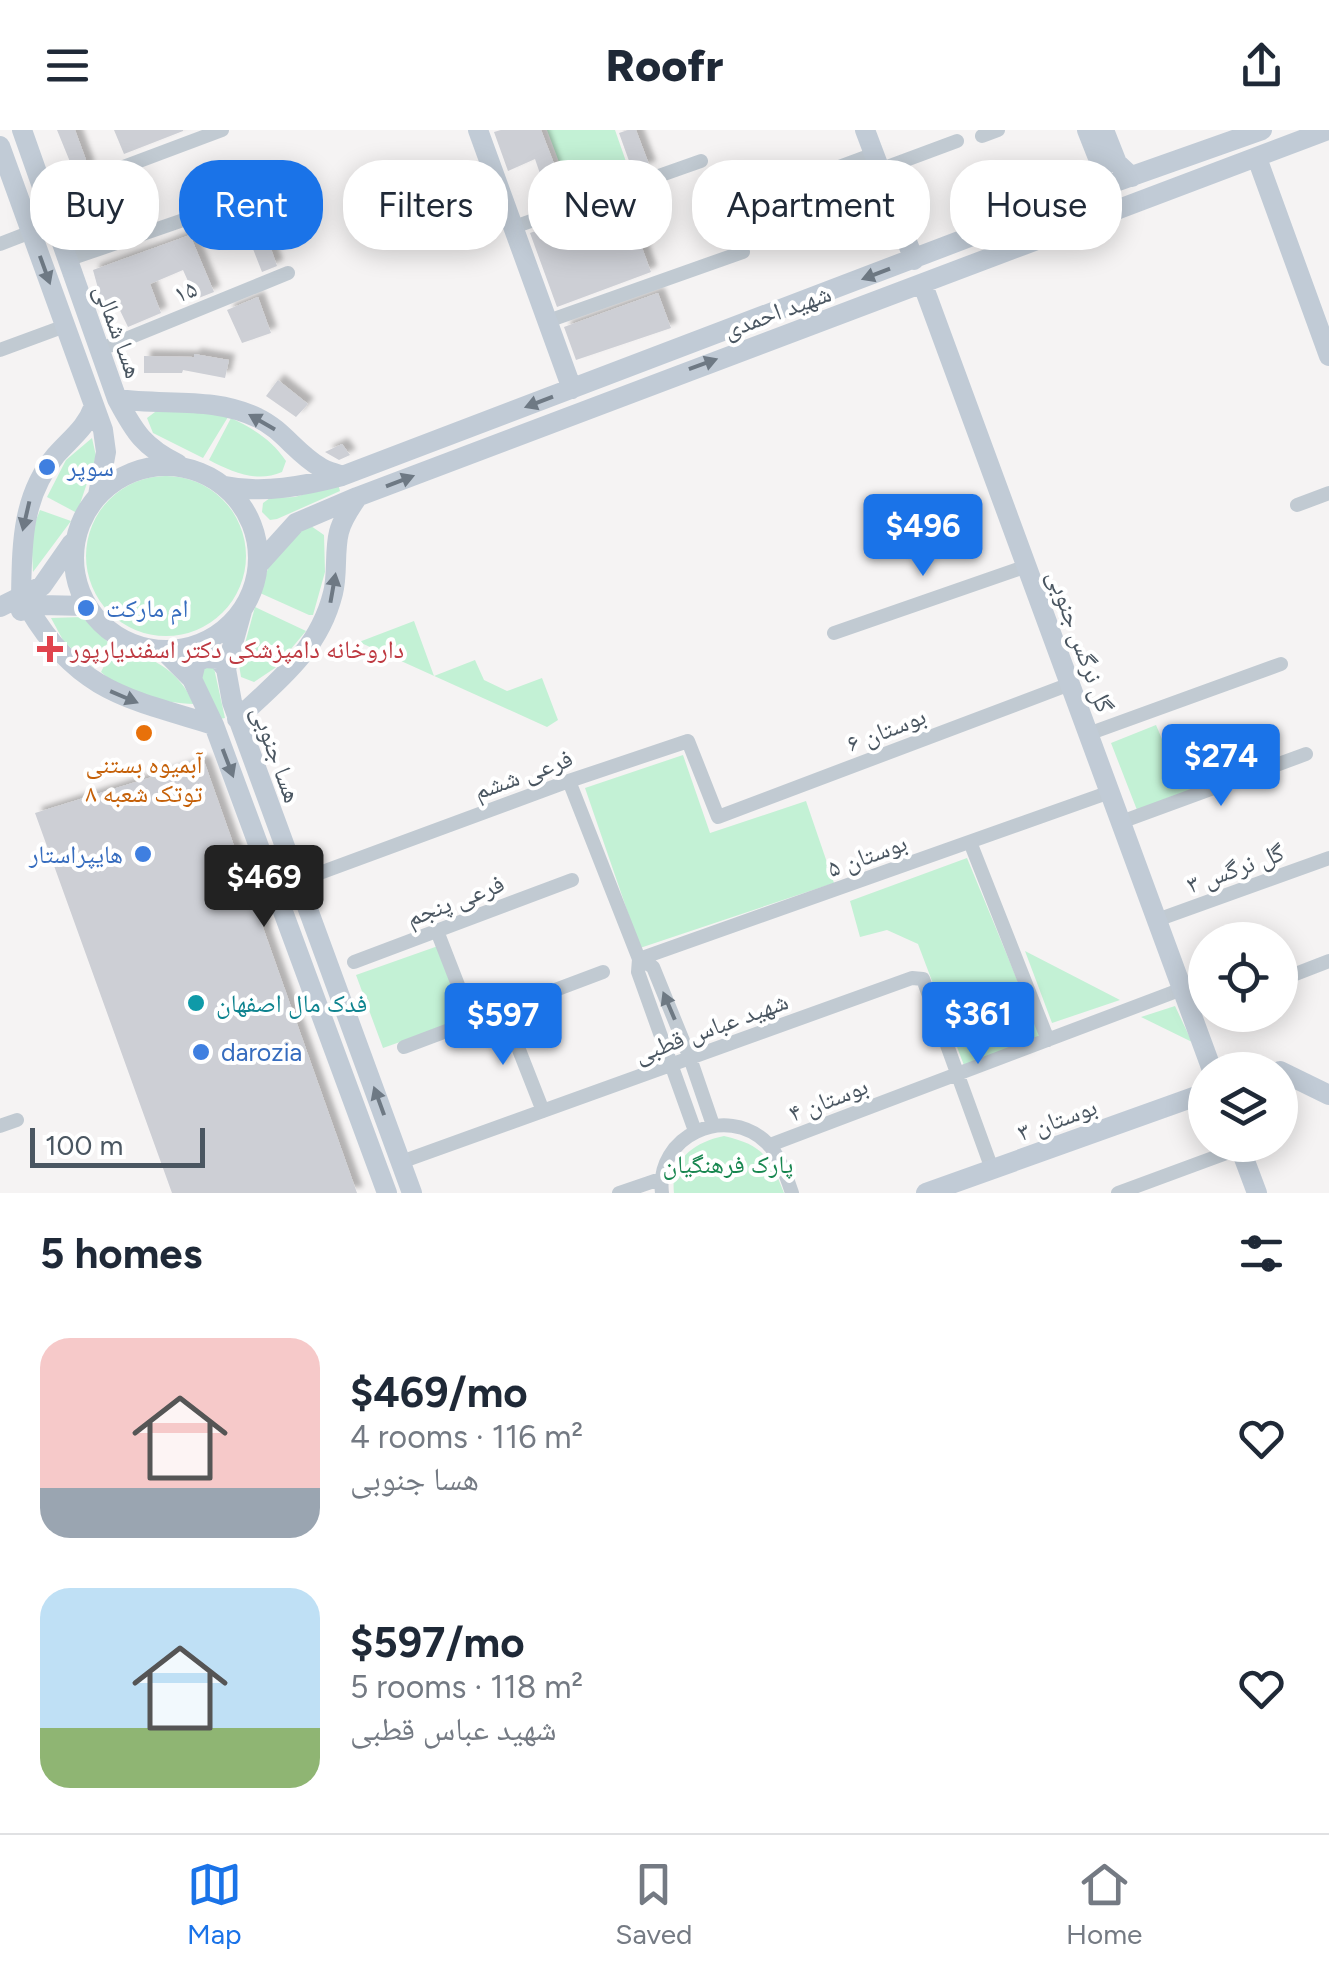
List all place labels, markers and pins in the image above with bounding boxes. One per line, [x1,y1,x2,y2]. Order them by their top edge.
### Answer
place label: سوپر [66,452,114,482]
marker: سوپر [36,456,58,478]
pin: $496 [864,494,982,579]
place label: ام مارکت [106,593,189,625]
marker: ام مارکت [75,597,97,619]
place label: داروخانه دامپزشکی دکتر اسفندیارپور [69,634,404,665]
marker: داروخانه دامپزشکی دکتر اسفندیارپور [39,638,61,660]
marker: آبمیوه بستنی توتک شعبه ۸ [133,722,155,744]
pin: $274 [1162,724,1280,809]
place label: آبمیوه بستنی توتک شعبه ۸ [85,749,203,808]
place label: هایپراستار [28,839,123,869]
marker: هایپراستار [132,843,154,865]
pin: $469 [205,845,323,930]
pin: $361 [919,982,1037,1067]
pin: $597 [444,983,562,1068]
place label: فدک مال اصفهان [216,988,367,1019]
marker: فدک مال اصفهان [185,992,207,1014]
place label: darozia [221,1037,302,1067]
marker: darozia [190,1041,212,1063]

